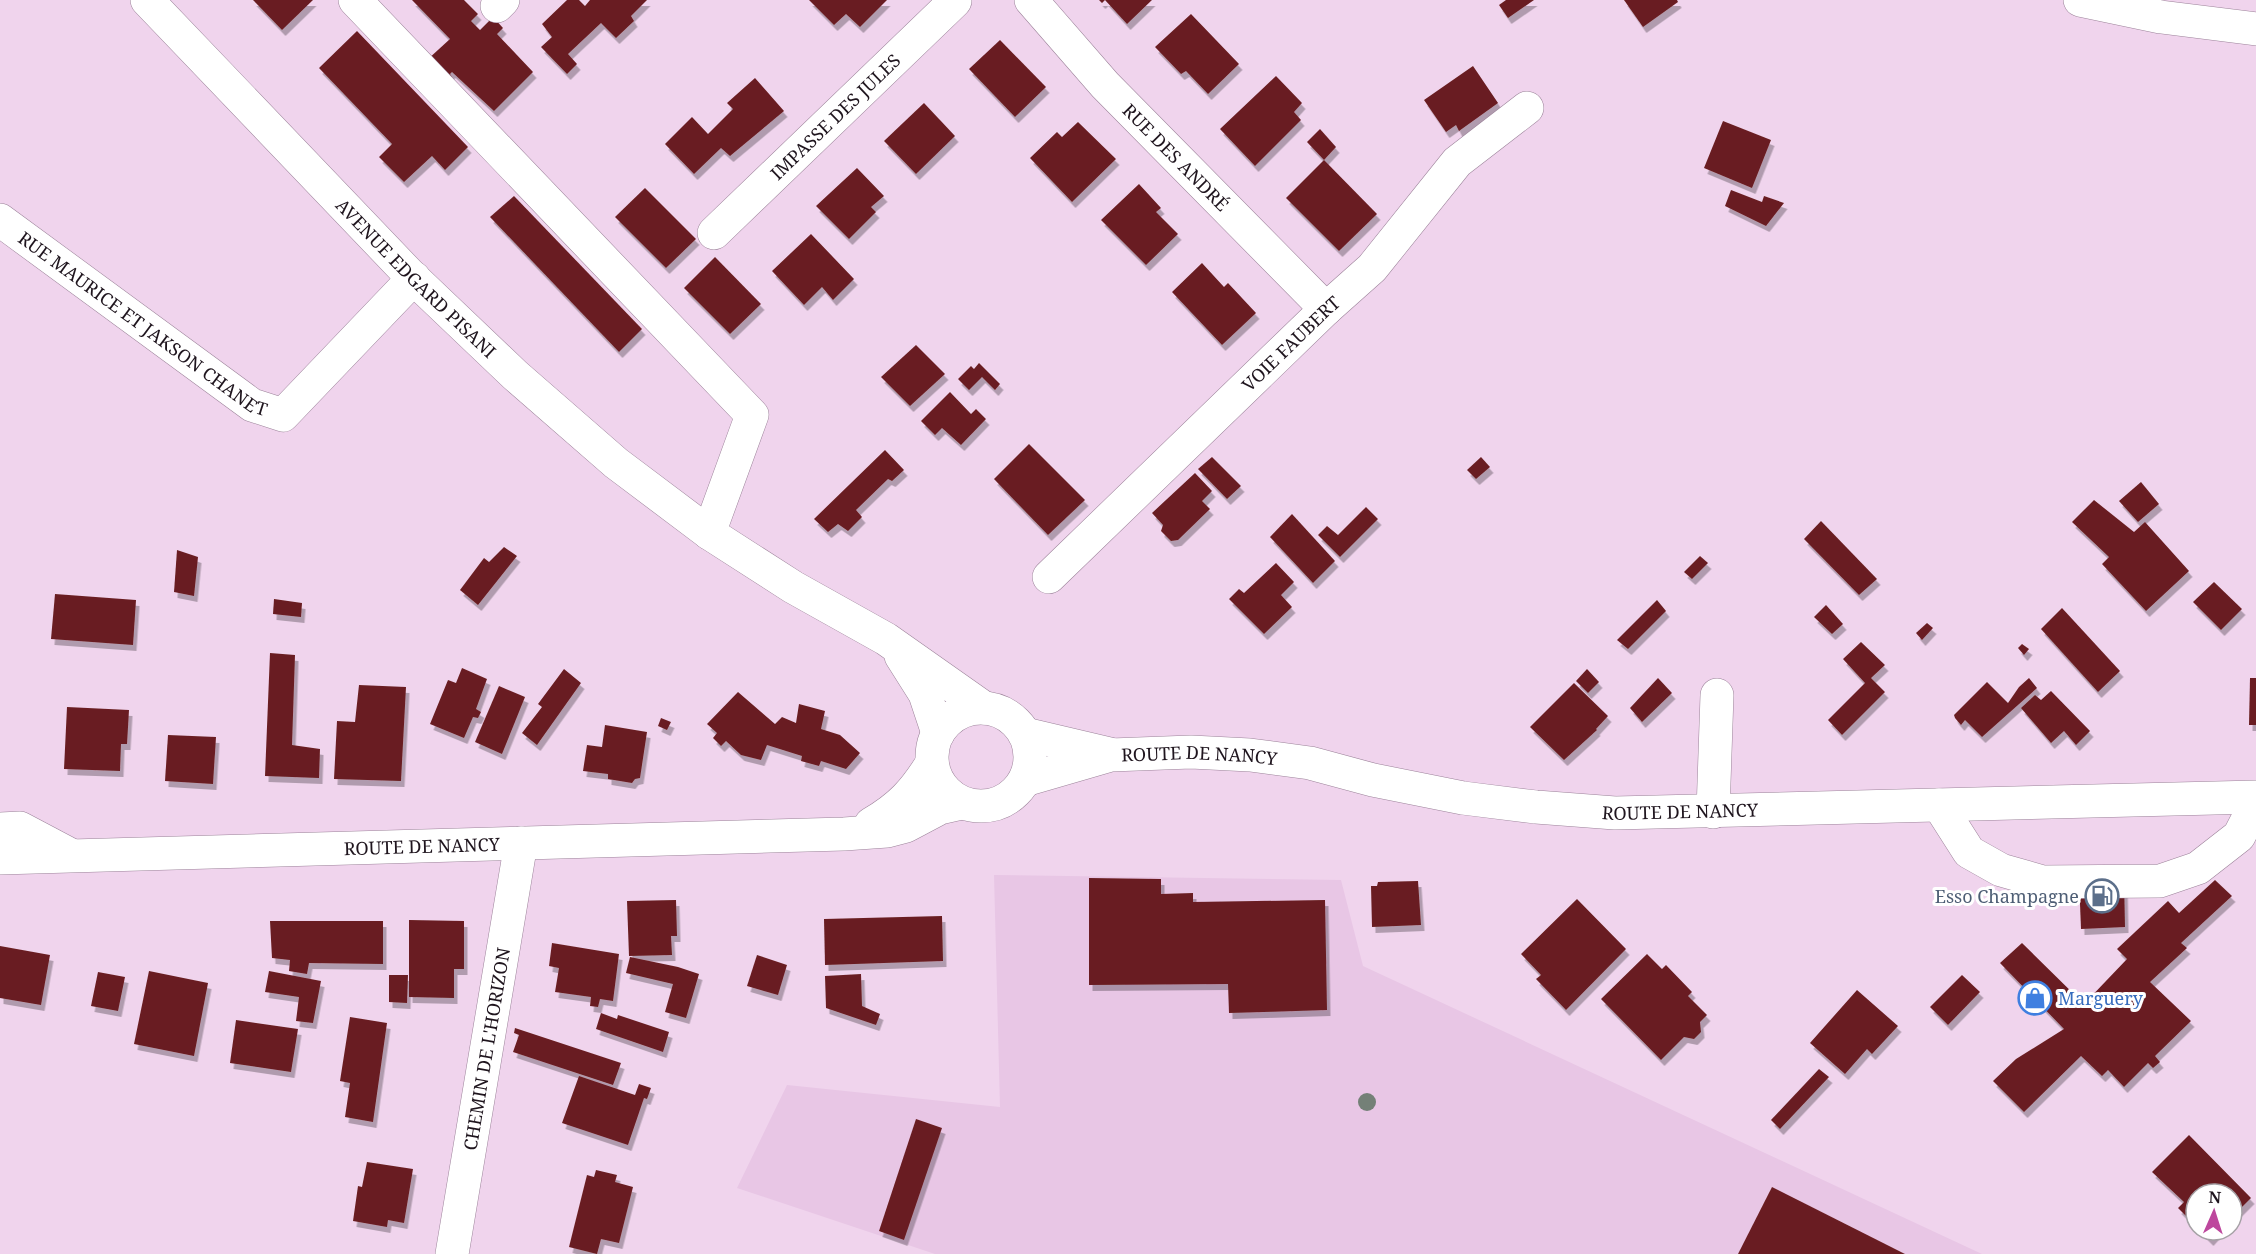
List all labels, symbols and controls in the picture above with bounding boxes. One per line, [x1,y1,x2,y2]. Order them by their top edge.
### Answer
street label: IMPASSE DES JULES [765,48,905,185]
street label: RUE DES ANDRÉ [1118,98,1234,216]
street label: AVENUE EDGARD PISANI [331,193,501,363]
street label: RUE MAURICE ET JAKSON CHANET [14,226,270,421]
street label: VOIE FAUBERT [1236,290,1345,396]
street label: ROUTE DE NANCY [1121,740,1279,771]
street label: ROUTE DE NANCY [1601,797,1759,825]
street label: ROUTE DE NANCY [343,832,501,860]
fuel station icon: Esso Champagne [2084,878,2120,914]
place label: Esso Champagne [1935,884,2079,908]
street label: CHEMIN DE L'HORIZON [458,945,515,1152]
shop icon: Marguery [2017,980,2053,1016]
place label: Marguery [2058,986,2144,1010]
north arrow [2184,1182,2244,1242]
text: N [2208,1186,2222,1208]

